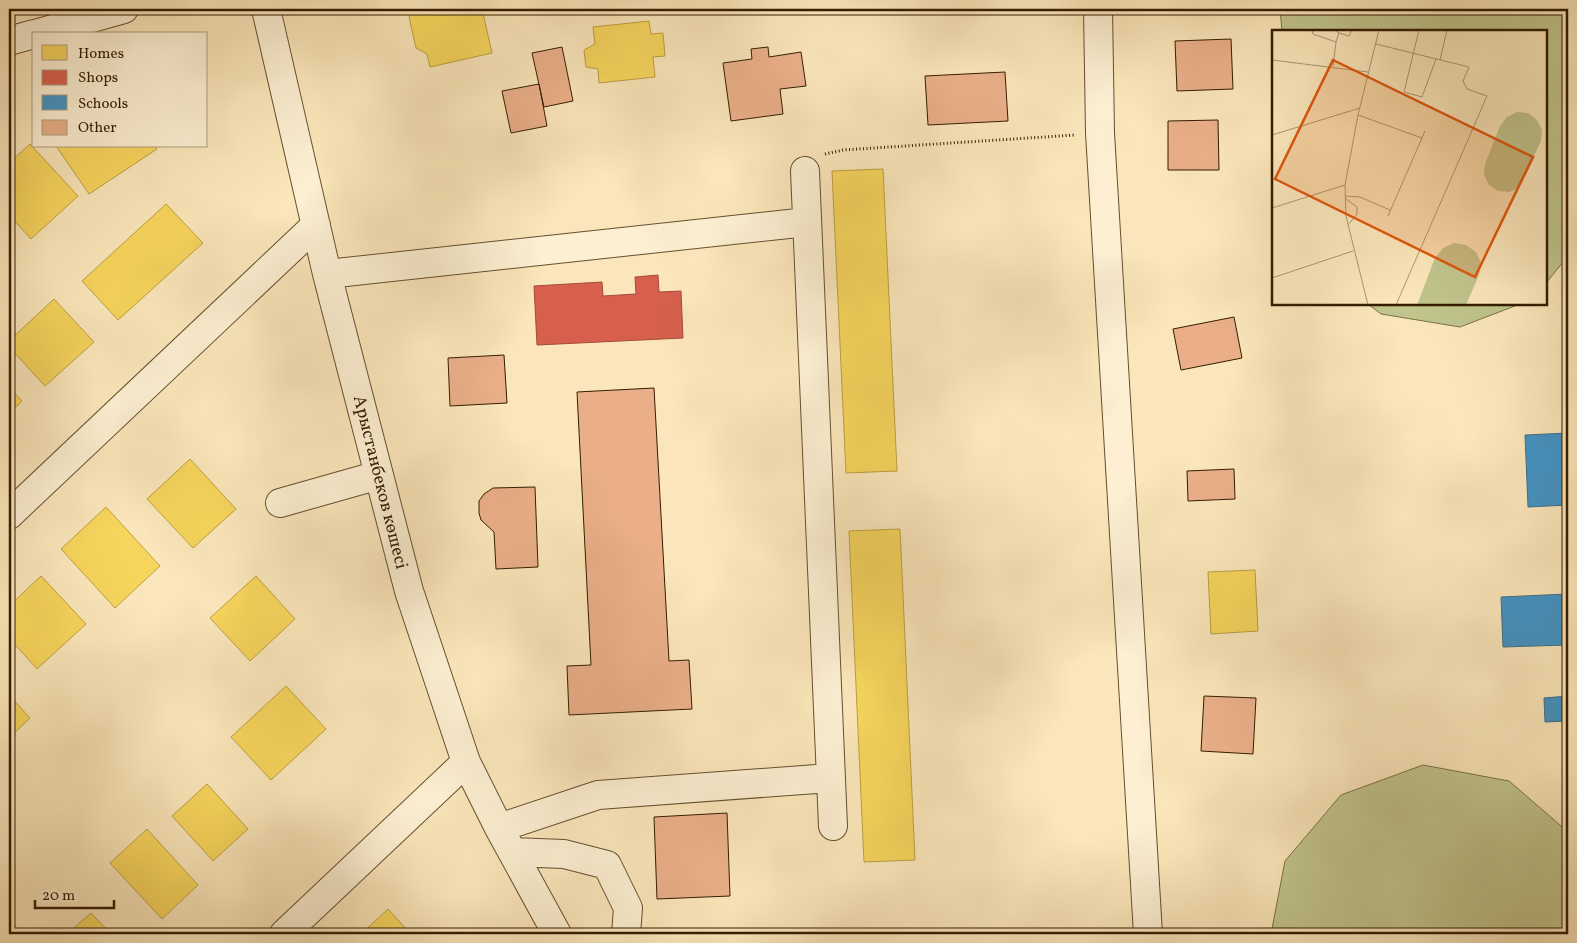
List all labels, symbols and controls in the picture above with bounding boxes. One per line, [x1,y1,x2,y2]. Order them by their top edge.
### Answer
inset map [1272,30,1547,305]
legend [32,32,208,148]
text: Homes [78,44,124,65]
text: Shops [78,68,118,89]
text: Schools [78,94,128,115]
text: Other [78,118,117,139]
street label: Арыстанбеков көшесі [346,393,413,572]
scale bar [35,878,114,910]
text: 20 m [42,886,75,907]

